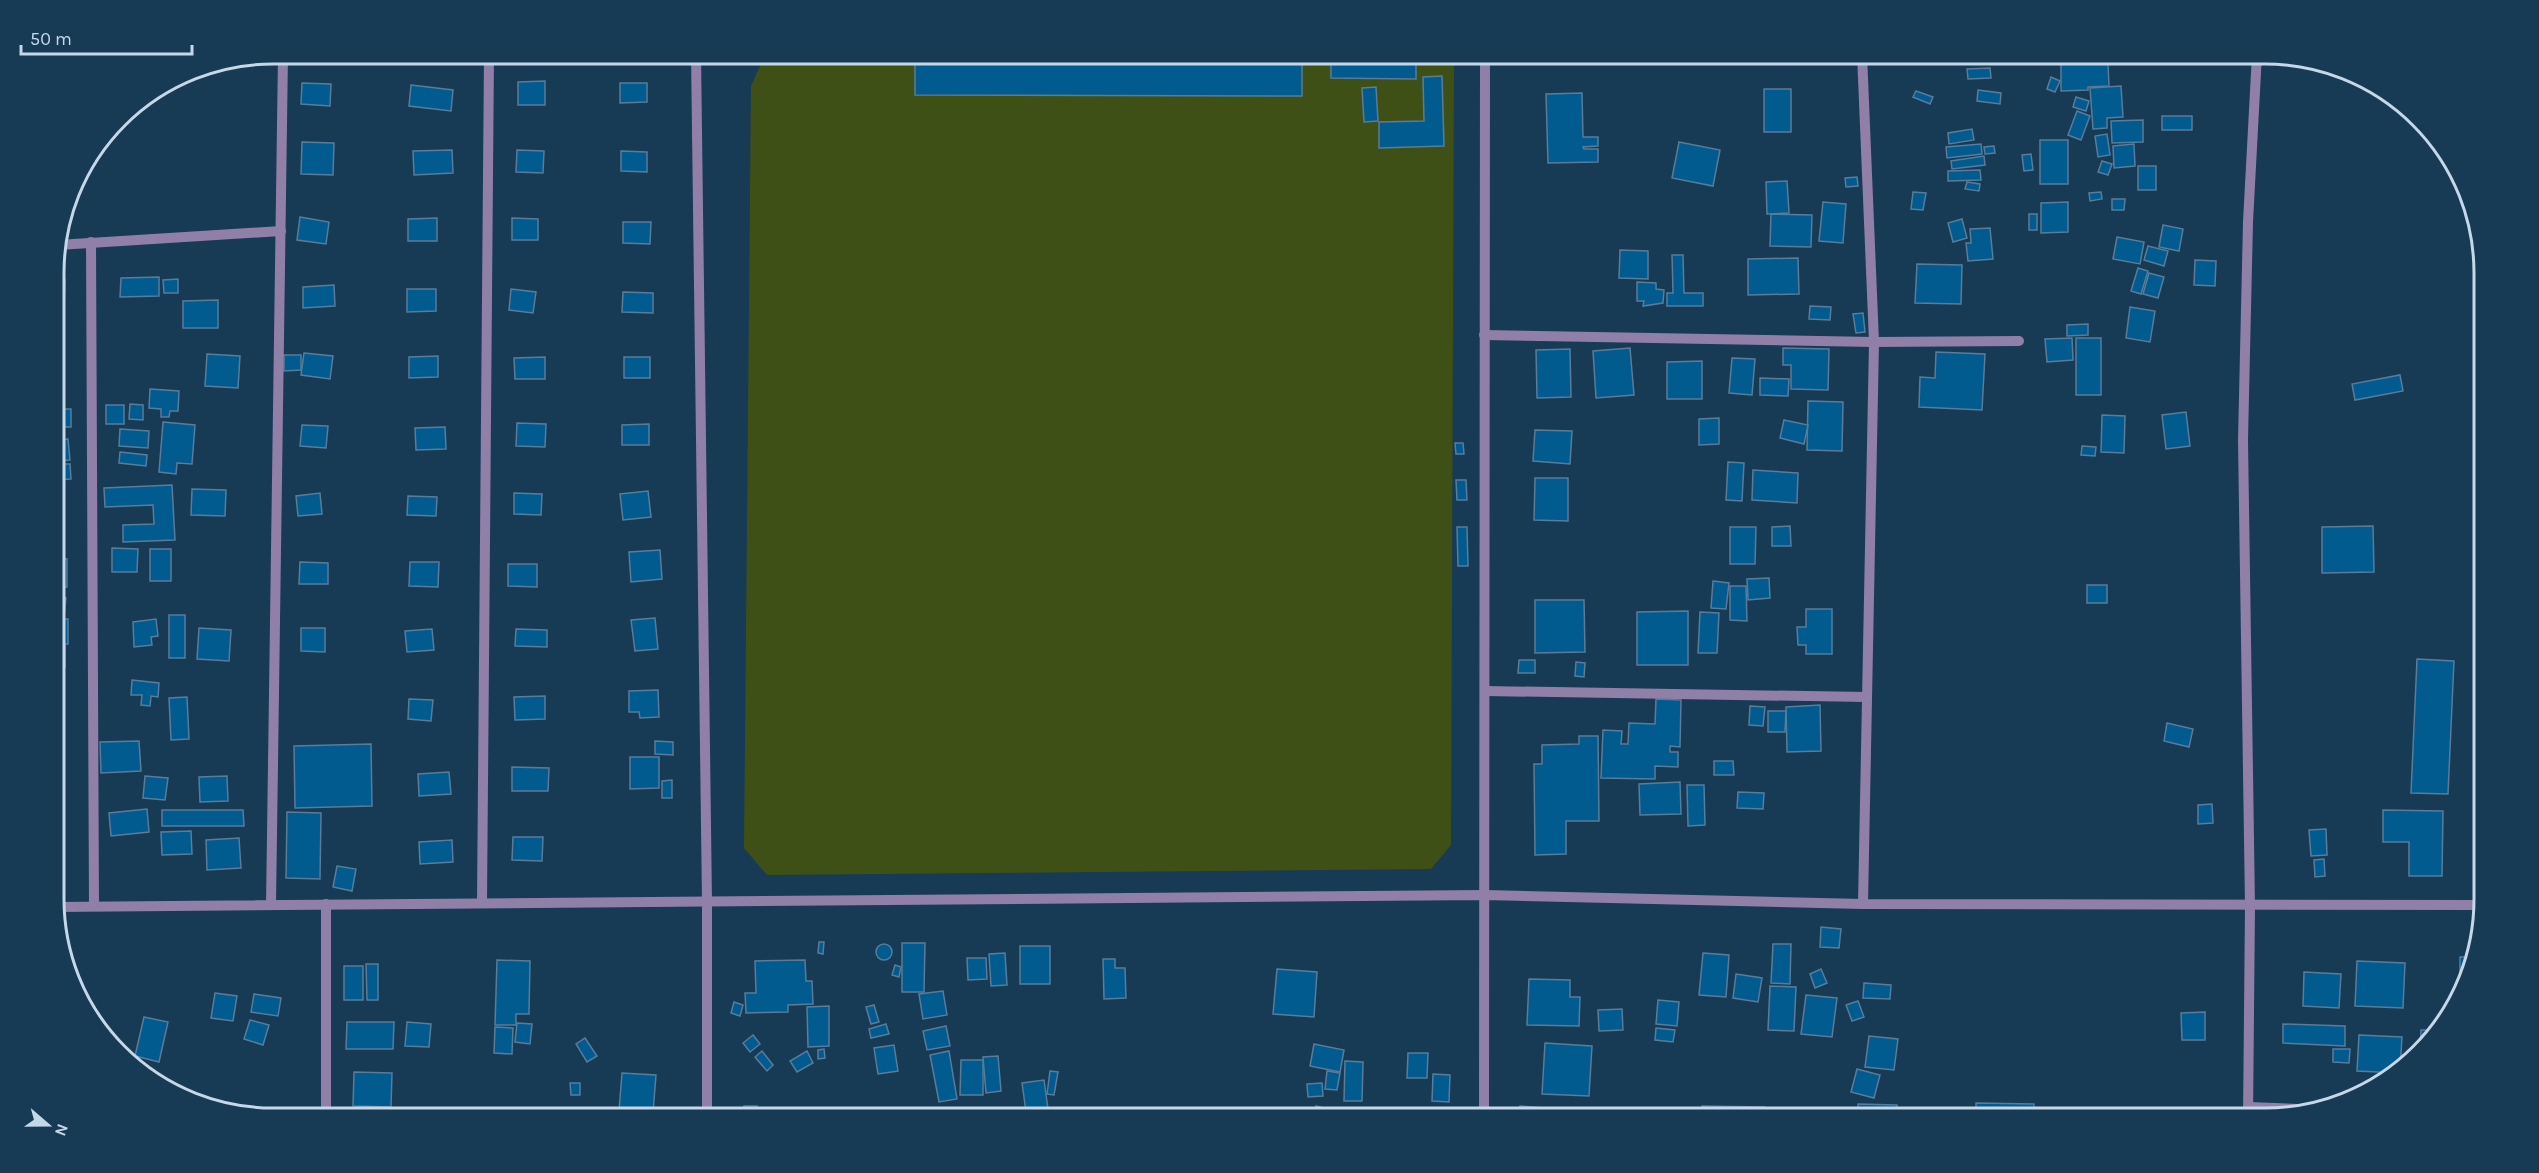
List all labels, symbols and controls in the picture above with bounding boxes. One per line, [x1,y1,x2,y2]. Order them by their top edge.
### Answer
scale bar [21,18,192,56]
text: 50 m [30,28,72,50]
north arrow [18,1095,78,1155]
text: N [51,1121,73,1139]

